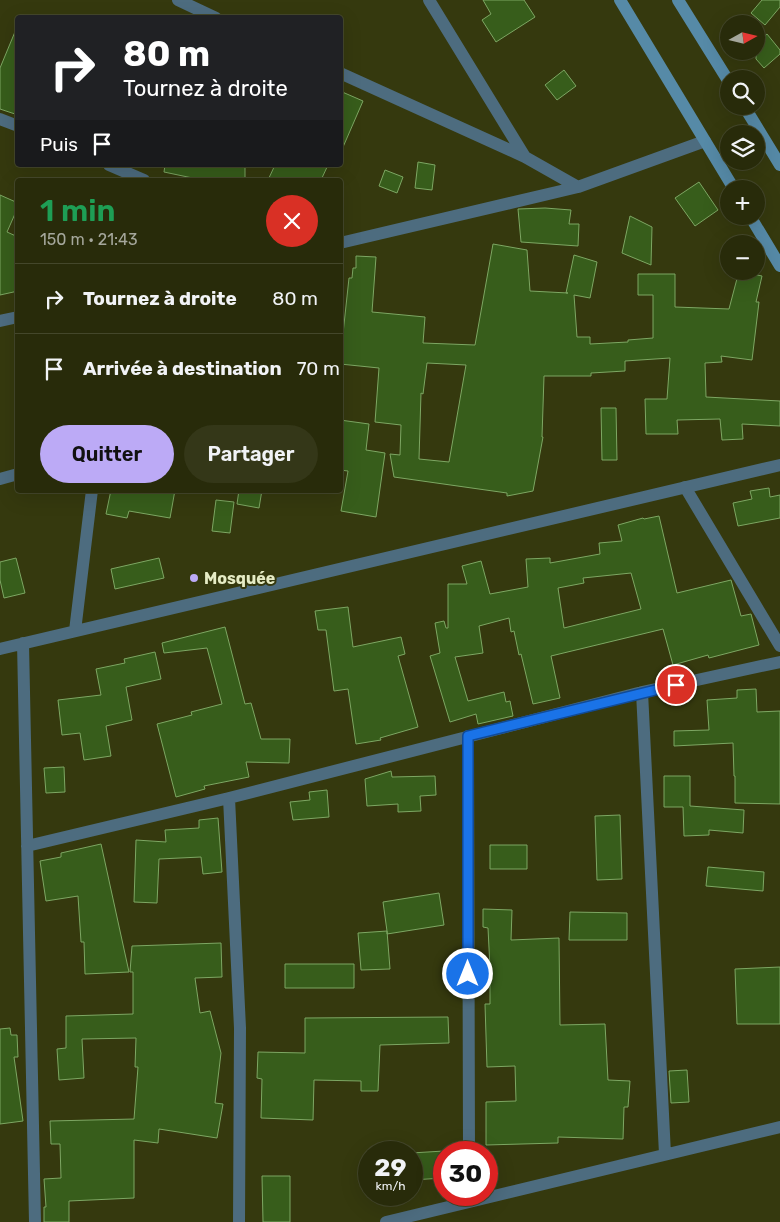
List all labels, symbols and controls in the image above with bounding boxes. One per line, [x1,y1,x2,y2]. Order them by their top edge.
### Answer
north arrow [720,15,765,60]
map controls [720,15,765,280]
text: 80 m [123,33,210,75]
icon: right [40,35,105,100]
button: search [720,70,765,115]
text: Tournez à droite [123,75,288,102]
button: layers [720,125,765,170]
icon: arrive [88,130,116,158]
text: Puis [40,133,78,156]
button: + [720,180,765,225]
text: 1 min [40,193,115,229]
button: close [266,195,318,247]
text: 150 m · 21:43 [40,230,138,249]
button: − [720,235,765,280]
icon: right [40,285,68,313]
text: Tournez à droite [83,287,237,310]
text: 80 m [272,287,318,310]
icon: arrive [40,355,68,383]
text: Arrivée à destination [83,357,282,380]
text: 70 m [297,357,340,380]
button: Quitter [40,425,174,483]
button: Partager [184,425,318,483]
place label: Mosquée [204,569,275,588]
marker: Mosquée [188,572,200,584]
pin [655,664,697,706]
icon: arrive [662,671,690,699]
position arrow [441,947,493,999]
speed limit sign: 30 [433,1141,498,1206]
text: 29 [374,1153,407,1182]
text: km/h [376,1179,405,1193]

